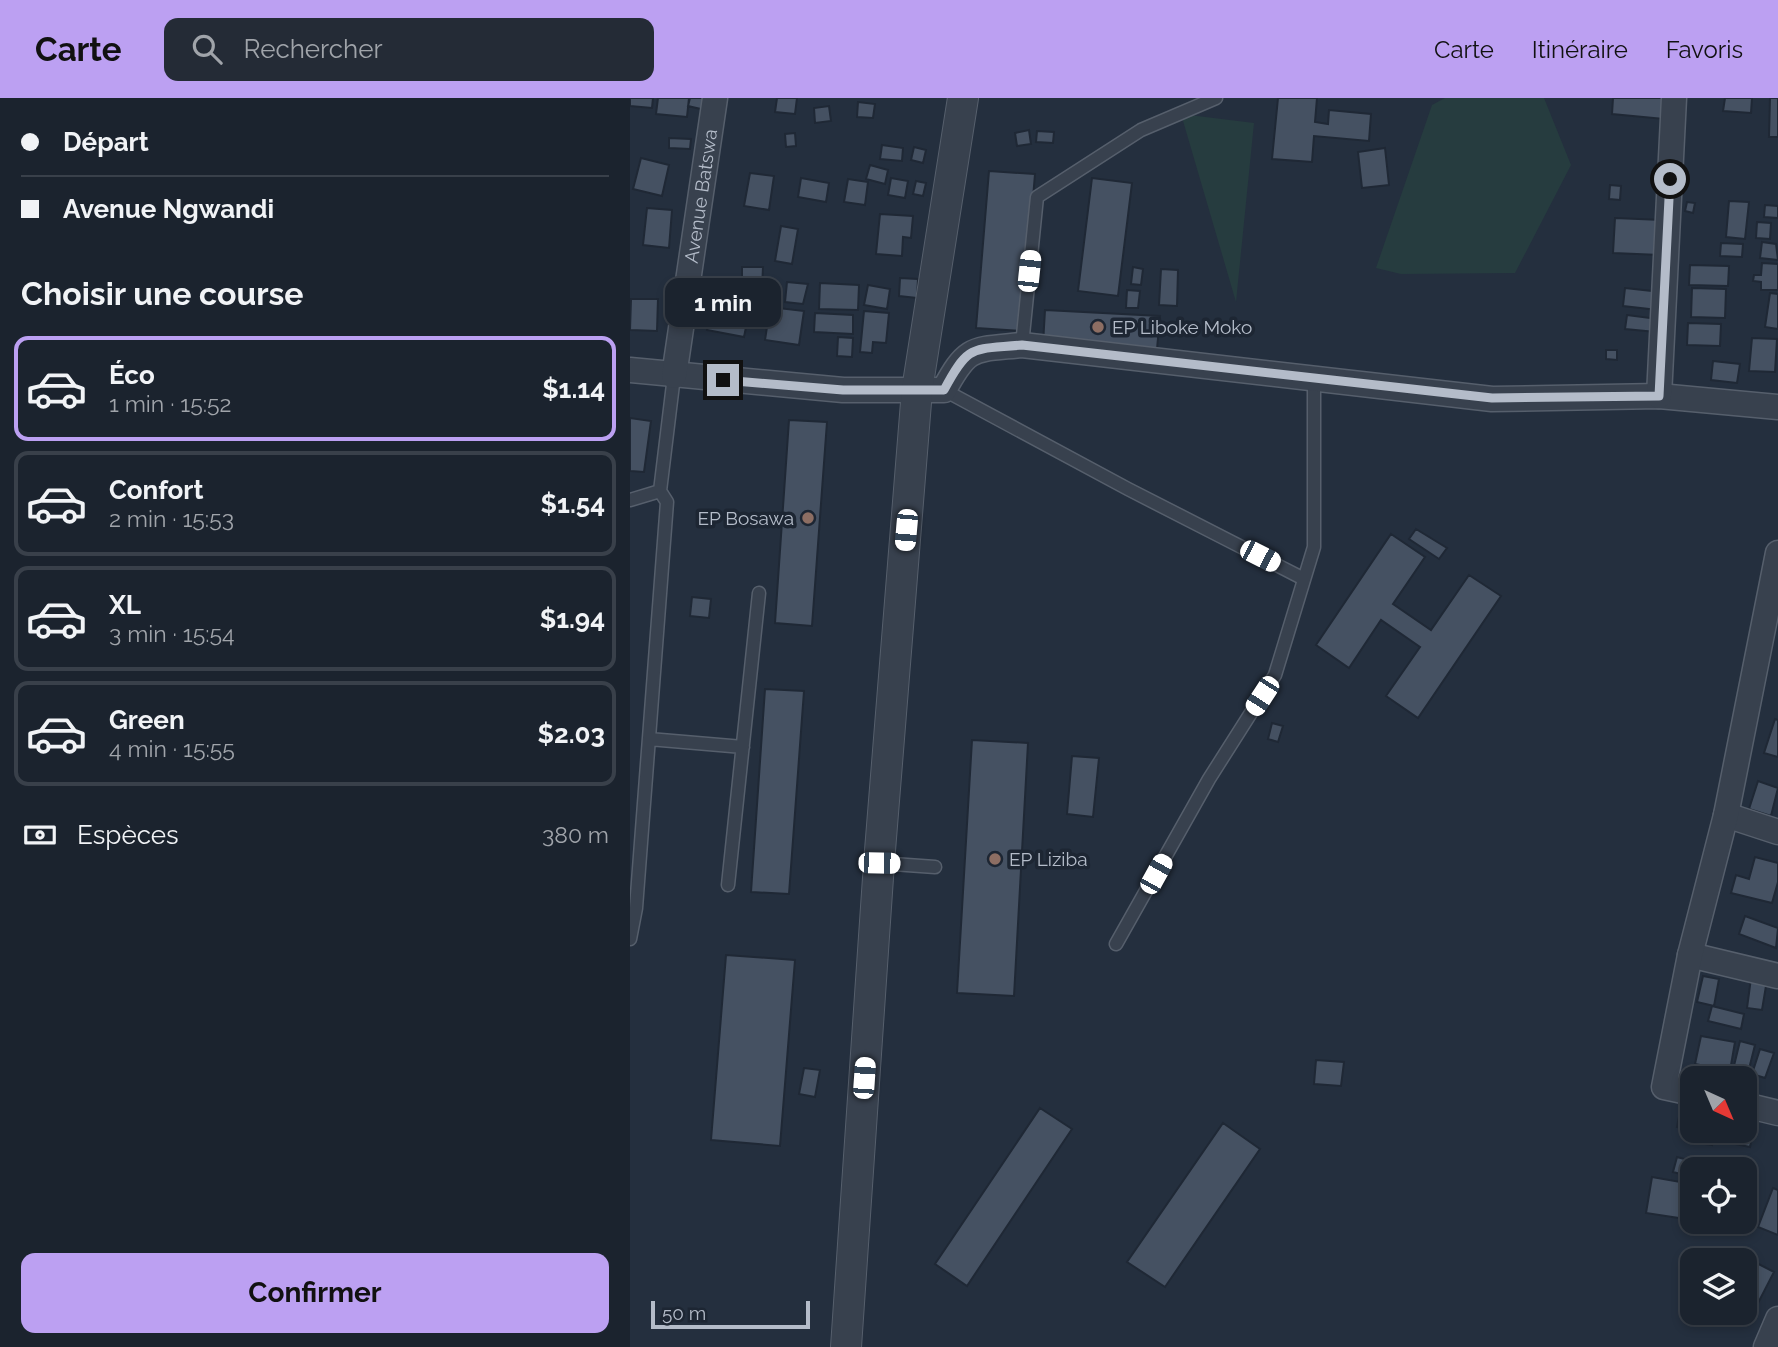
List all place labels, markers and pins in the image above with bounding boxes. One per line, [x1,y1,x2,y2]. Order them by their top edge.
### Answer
place label: EP Liboke Moko [1112,316,1252,338]
marker: EP Liboke Moko [1090,319,1106,335]
place label: EP Bosawa [698,507,794,529]
marker: EP Bosawa [800,510,816,526]
place label: EP Liziba [1009,848,1088,870]
marker: EP Liziba [987,851,1003,867]

